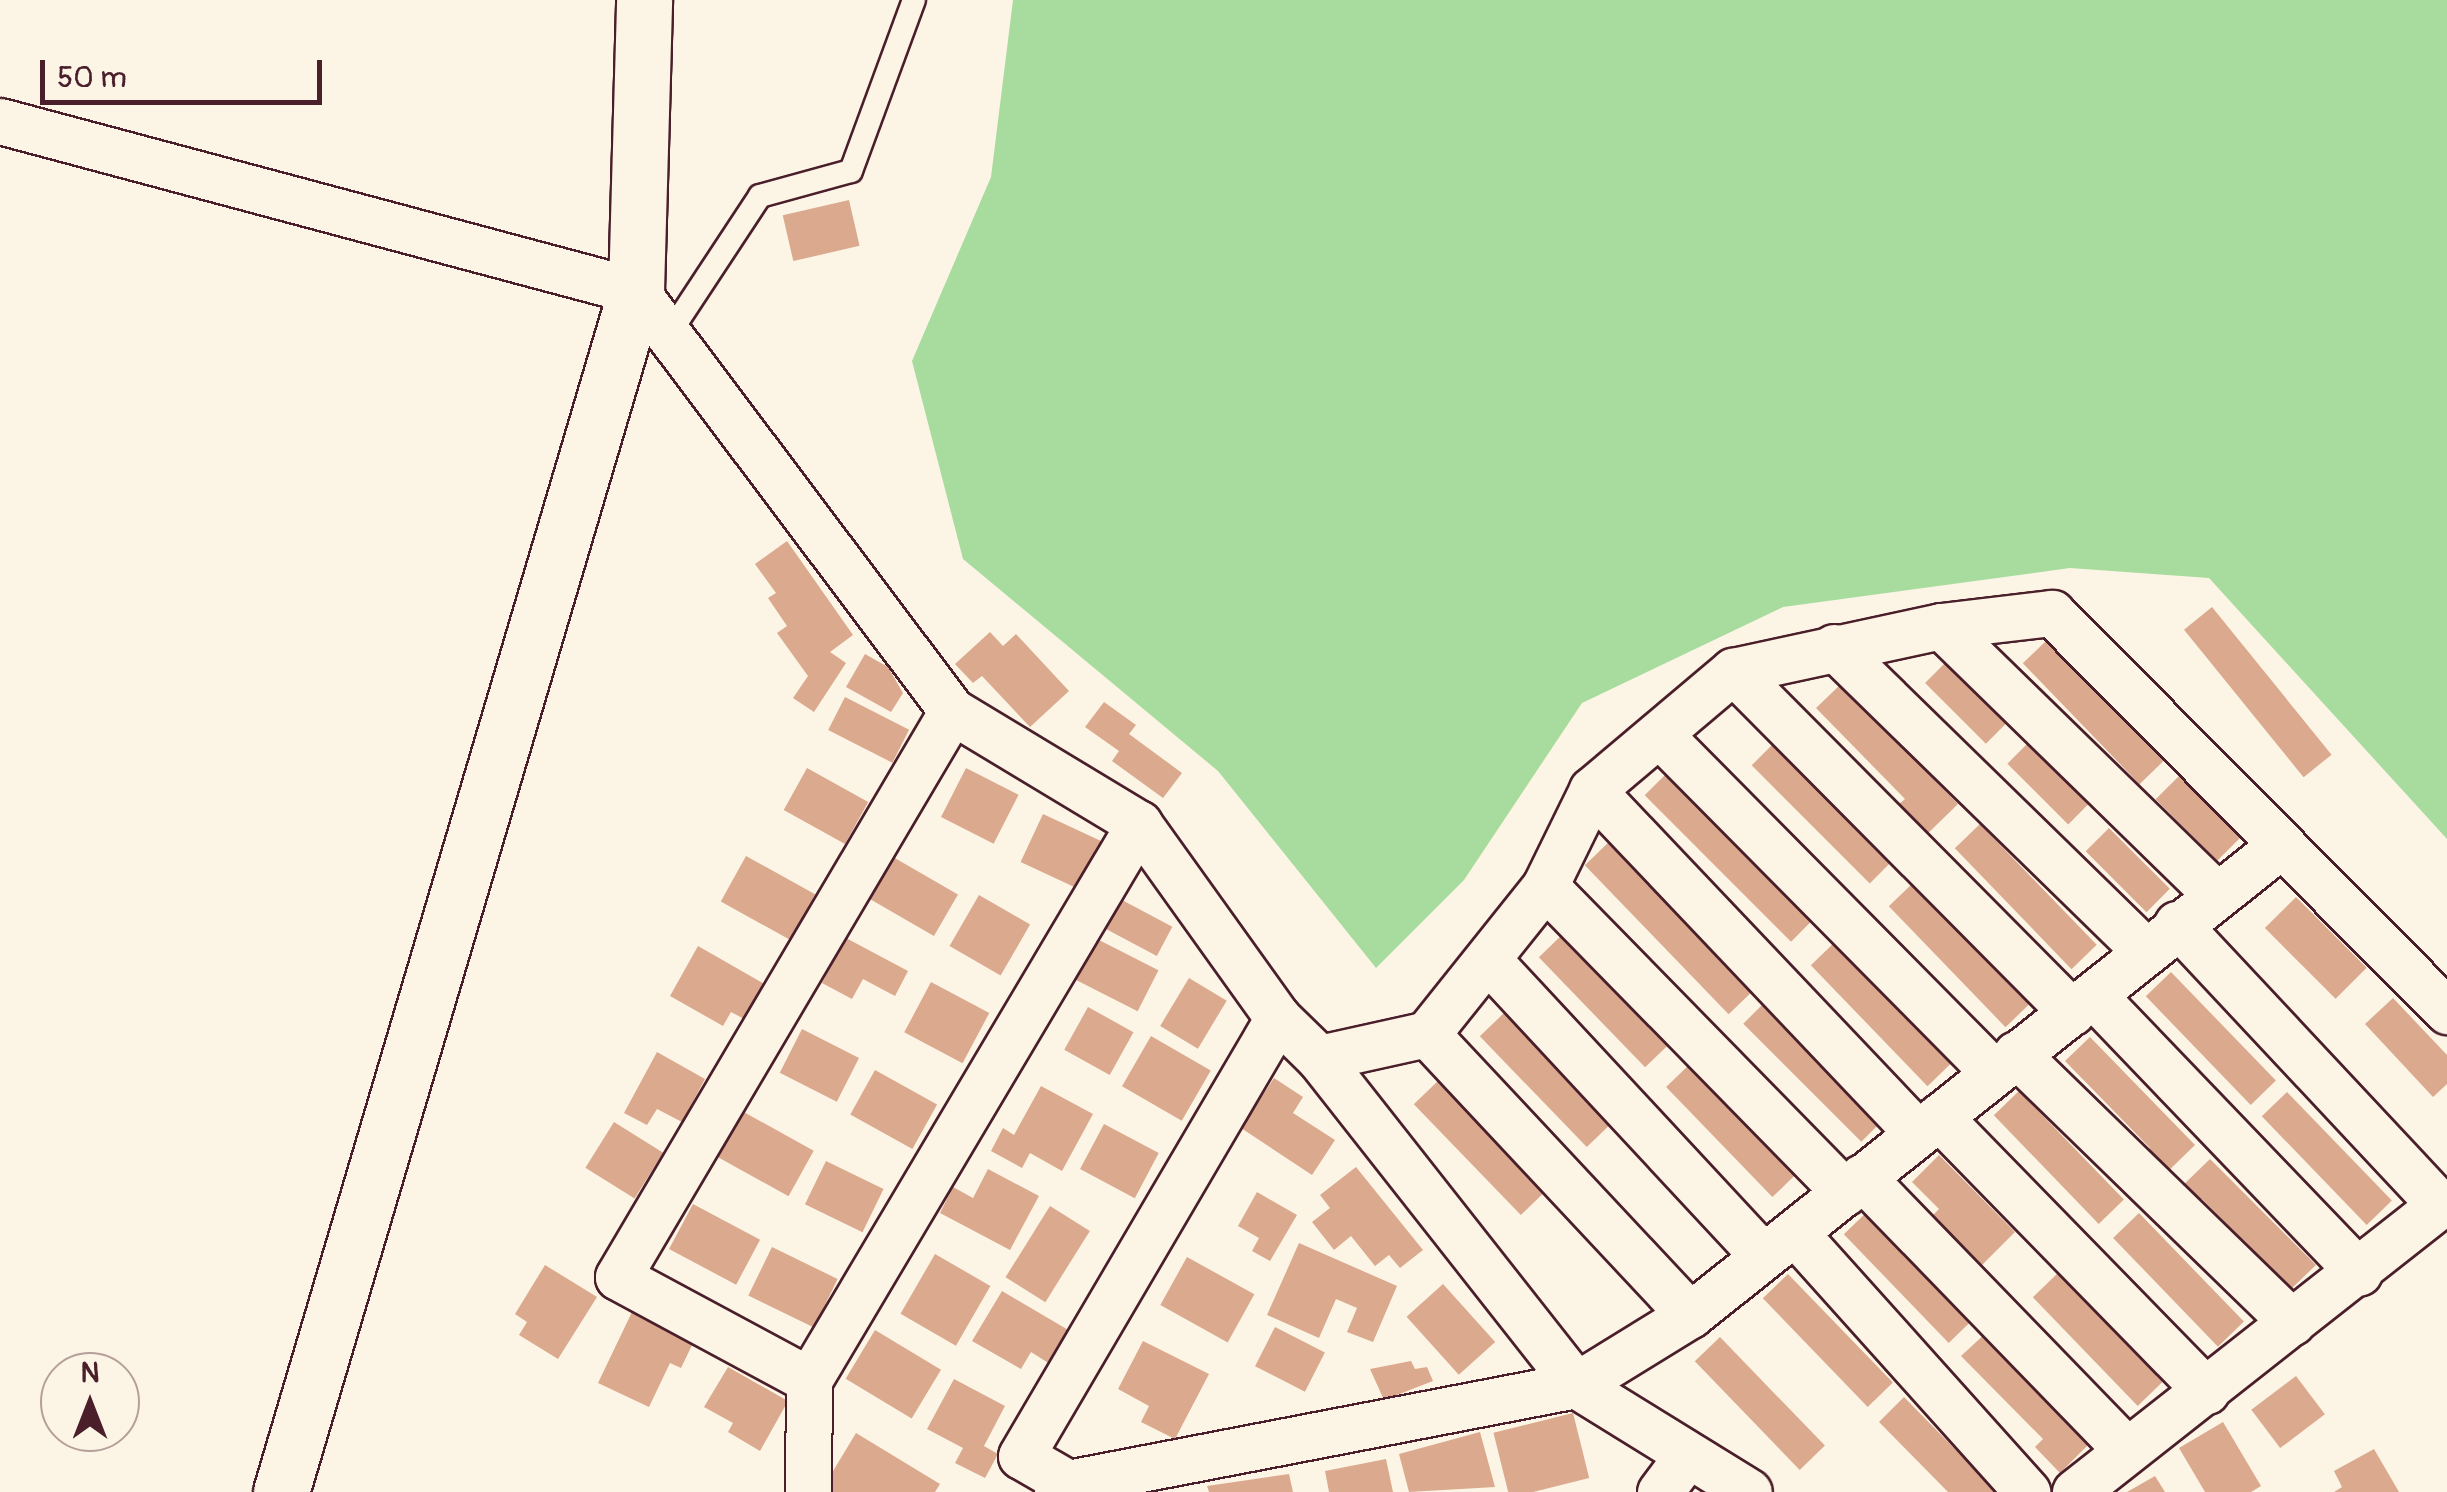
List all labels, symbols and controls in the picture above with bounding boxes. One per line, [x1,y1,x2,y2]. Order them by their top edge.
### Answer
scale bar [45,40,328,102]
text: 50 m [57,59,127,96]
north arrow [40,1352,140,1452]
text: N [81,1356,99,1391]

